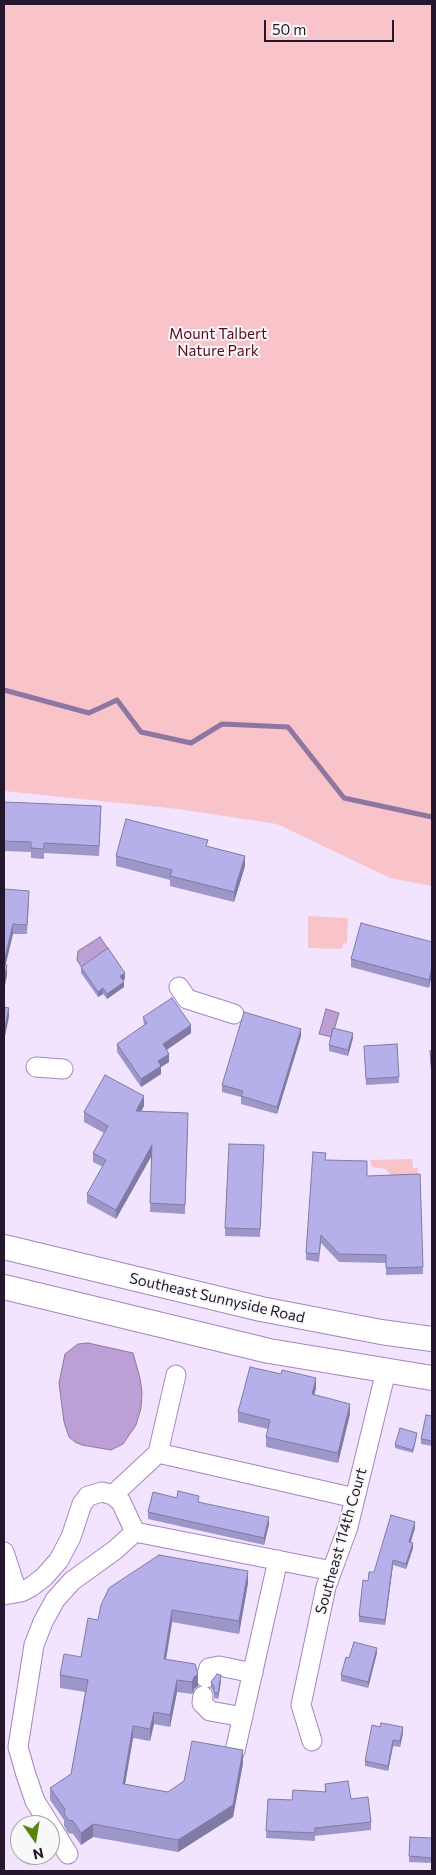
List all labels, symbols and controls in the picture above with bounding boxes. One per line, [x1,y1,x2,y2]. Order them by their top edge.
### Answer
scale bar [266,10,396,42]
text: 50 m [272,20,306,38]
park label: Mount Talbert Nature Park [169,325,267,360]
street label: Southeast Sunnyside Road [128,1269,306,1327]
street label: Southeast 114th Court [311,1466,371,1616]
north arrow [10,1815,60,1865]
text: N [31,1845,45,1864]

